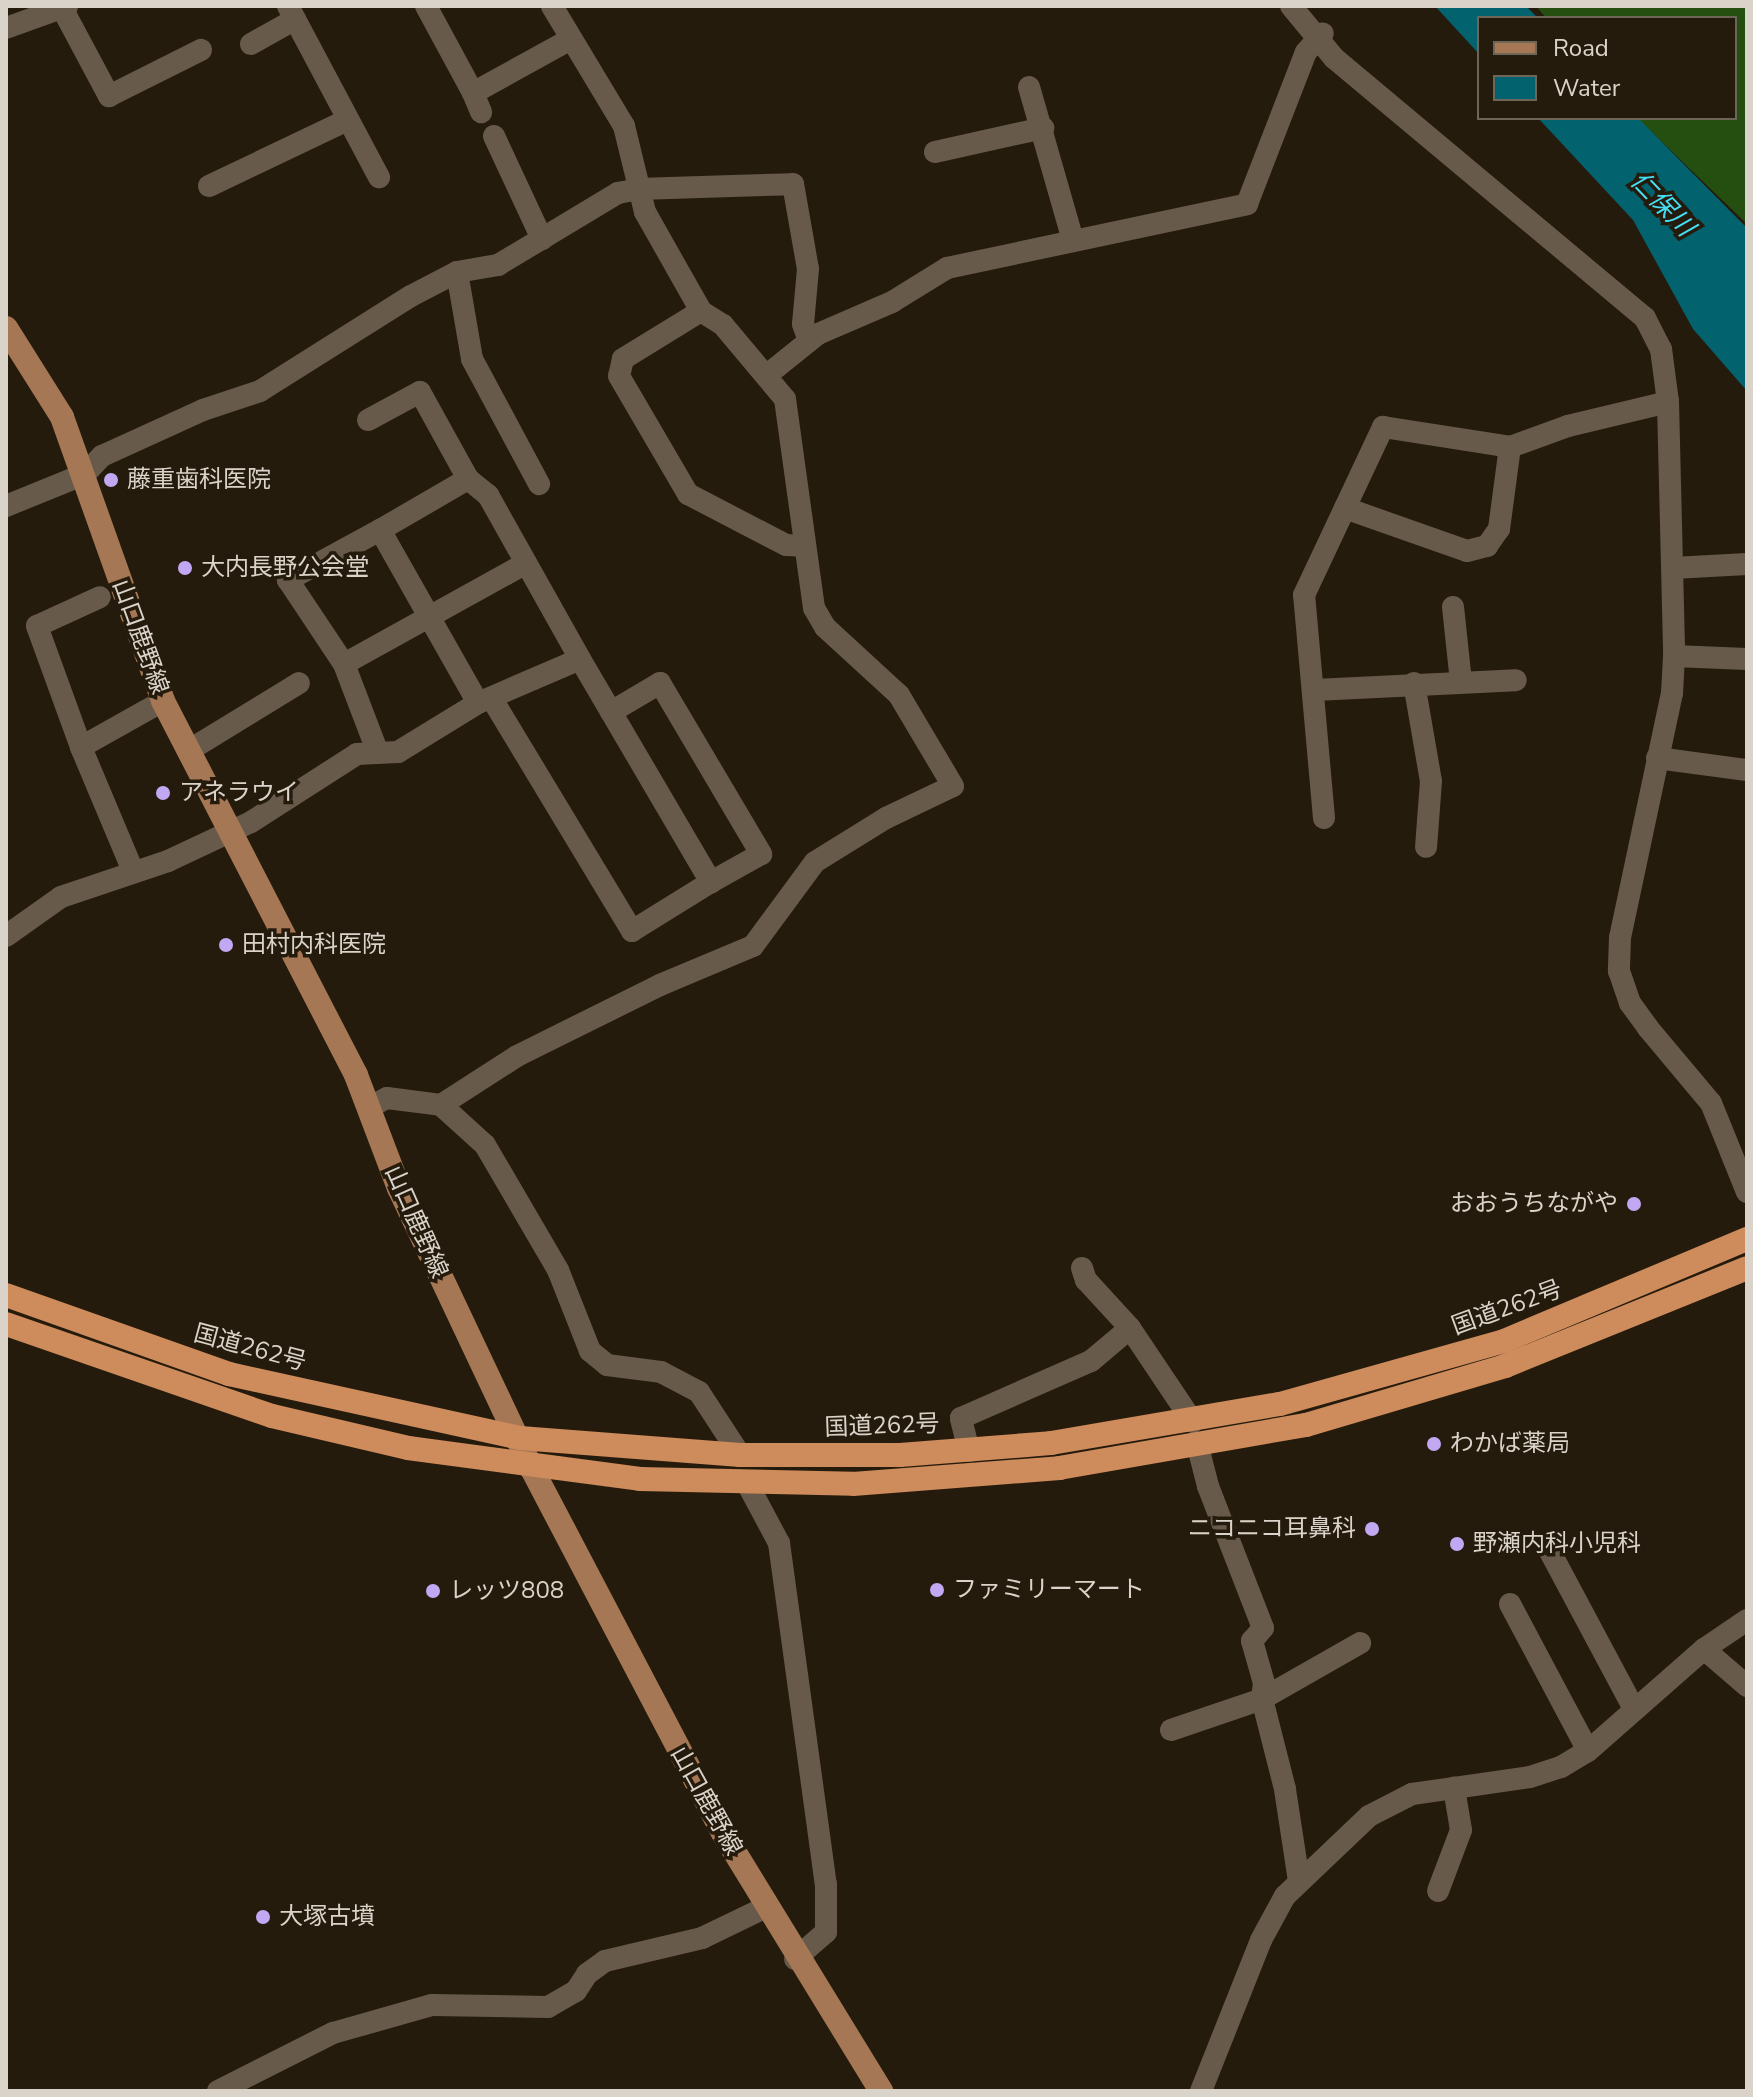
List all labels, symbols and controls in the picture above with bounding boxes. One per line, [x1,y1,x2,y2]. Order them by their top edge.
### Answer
legend [1477,16,1737,120]
text: Road [1553,32,1609,64]
text: Water [1553,72,1620,104]
water label: 仁保川 [1624,165,1700,243]
place label: 藤重歯科医院 [127,466,271,494]
marker: 藤重歯科医院 [102,471,120,489]
place label: 大内長野公会堂 [201,554,369,582]
marker: 大内長野公会堂 [176,559,194,577]
street label: 山口鹿野線 [106,576,174,698]
place label: アネラウイ [179,779,299,807]
marker: アネラウイ [154,784,172,802]
place label: 田村内科医院 [242,931,386,959]
marker: 田村内科医院 [217,936,235,954]
street label: 山口鹿野線 [378,1161,454,1283]
place label: おおうちながや [1450,1190,1618,1218]
marker: おおうちながや [1625,1195,1643,1213]
street label: 国道262号 [1448,1275,1566,1341]
street label: 国道262号 [191,1319,309,1377]
street label: 国道262号 [824,1410,940,1442]
place label: わかば薬局 [1450,1430,1570,1458]
marker: わかば薬局 [1425,1435,1443,1453]
place label: ニコニコ耳鼻科 [1188,1515,1356,1543]
marker: ニコニコ耳鼻科 [1363,1520,1381,1538]
place label: 野瀬内科小児科 [1473,1530,1641,1558]
marker: 野瀬内科小児科 [1448,1535,1466,1553]
place label: ファミリーマート [953,1576,1145,1604]
place label: レッツ808 [449,1577,564,1605]
marker: ファミリーマート [928,1581,946,1599]
marker: レッツ808 [424,1582,442,1600]
street label: 山口鹿野線 [664,1742,748,1860]
place label: 大塚古墳 [279,1903,375,1931]
marker: 大塚古墳 [254,1908,272,1926]

